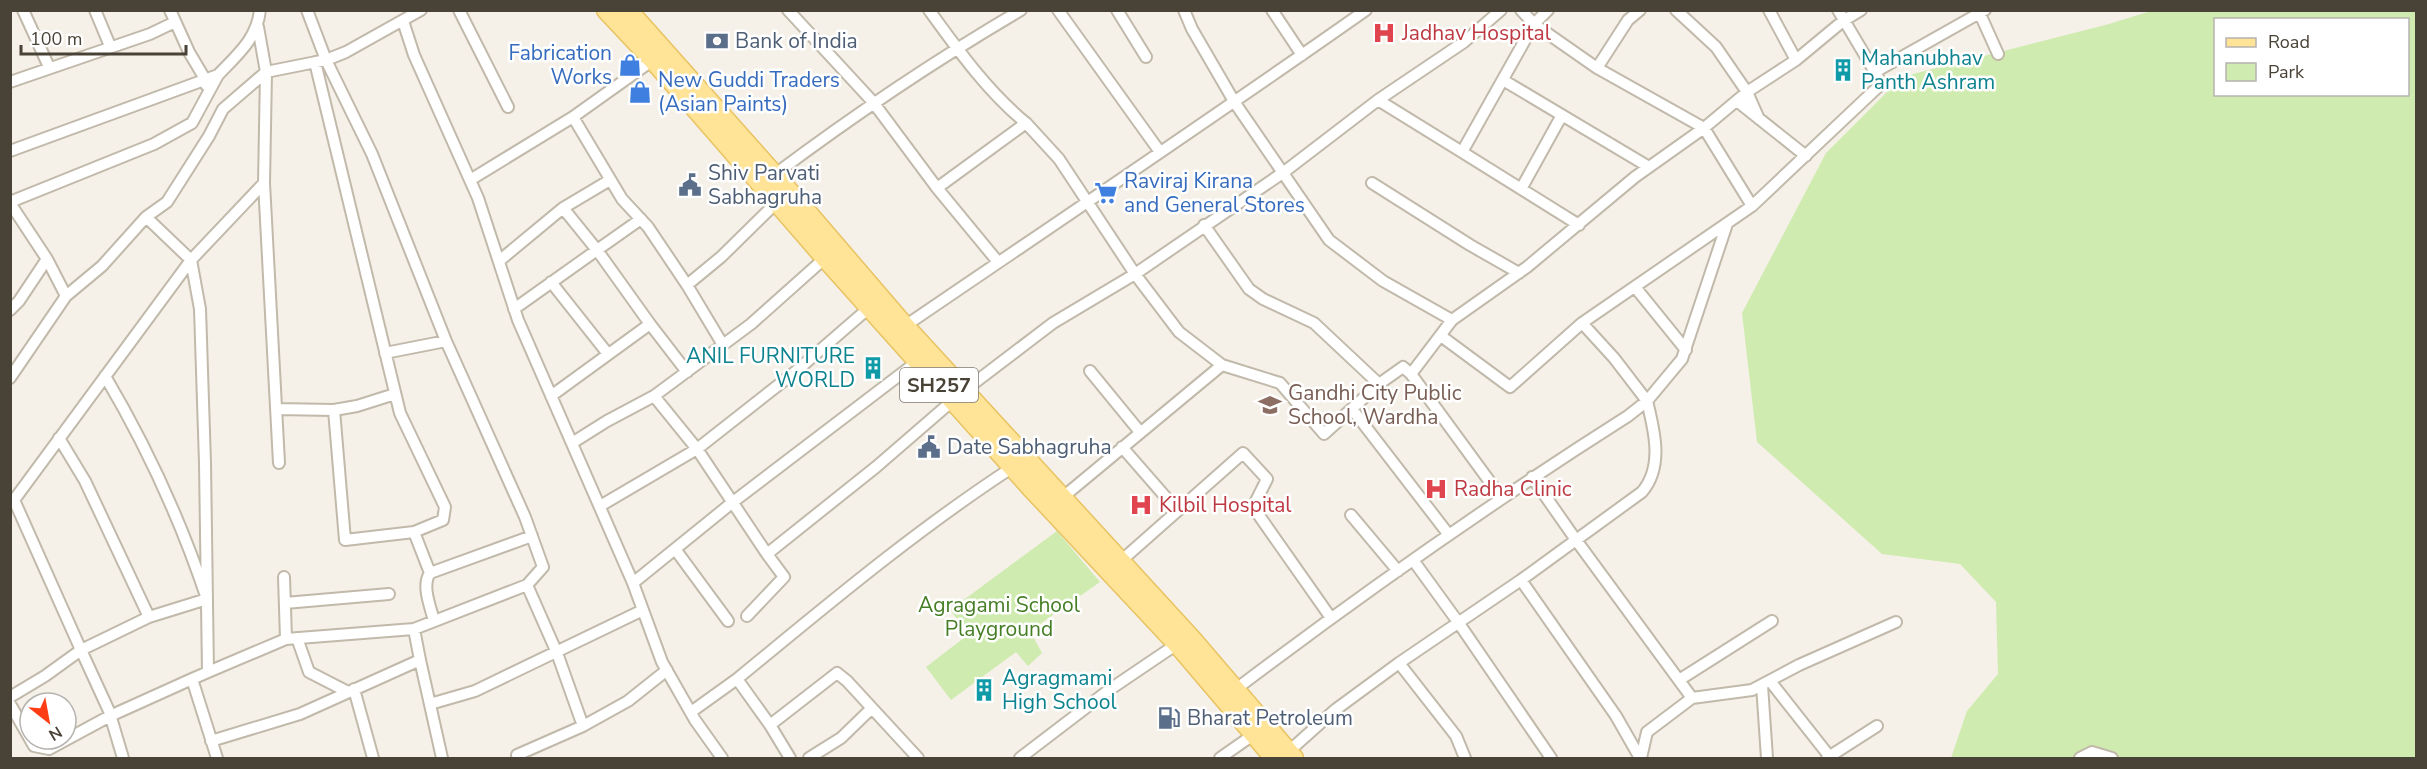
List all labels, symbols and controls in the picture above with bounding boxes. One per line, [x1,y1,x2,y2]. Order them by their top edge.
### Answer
scale bar [21,18,186,56]
legend [2214,18,2409,96]
place label: Jadhav Hospital [1401,19,1552,47]
hospital icon: Jadhav Hospital [1371,20,1397,46]
text: 100 m [30,27,82,51]
place label: Bank of India [735,27,858,55]
bank icon: Bank of India [704,28,730,54]
text: Road [2268,30,2310,54]
place label: Fabrication Works [509,39,612,91]
place label: Mahanubhav Panth Ashram [1861,44,1995,96]
shop icon: Fabrication Works [617,52,643,78]
building icon: Mahanubhav Panth Ashram [1830,57,1856,83]
text: Park [2268,60,2305,84]
place label: New Guddi Traders (Asian Paints) [658,66,840,118]
shop icon: New Guddi Traders (Asian Paints) [627,79,653,105]
place label: Shiv Parvati Sabhagruha [708,159,822,211]
place label: Raviraj Kirana and General Stores [1124,167,1305,219]
public building icon: Shiv Parvati Sabhagruha [677,172,703,198]
supermarket icon: Raviraj Kirana and General Stores [1093,180,1119,206]
place label: ANIL FURNITURE WORLD [686,342,855,394]
building icon: ANIL FURNITURE WORLD [860,355,886,381]
road number: SH257 [900,368,978,402]
place label: Gandhi City Public School, Wardha [1288,379,1462,431]
school or university icon: Gandhi City Public School, Wardha [1257,392,1283,418]
place label: Date Sabhagruha [947,433,1112,461]
public building icon: Date Sabhagruha [916,434,942,460]
place label: Radha Clinic [1454,475,1572,503]
hospital icon: Radha Clinic [1423,476,1449,502]
place label: Kilbil Hospital [1159,491,1292,519]
hospital icon: Kilbil Hospital [1128,492,1154,518]
park label: Agragami School Playground [918,591,1081,643]
place label: Agragmami High School [1002,664,1117,716]
building icon: Agragmami High School [971,677,997,703]
north arrow [18,691,78,751]
place label: Bharat Petroleum [1187,704,1353,732]
fuel station icon: Bharat Petroleum [1156,705,1182,731]
text: N [44,720,66,746]

